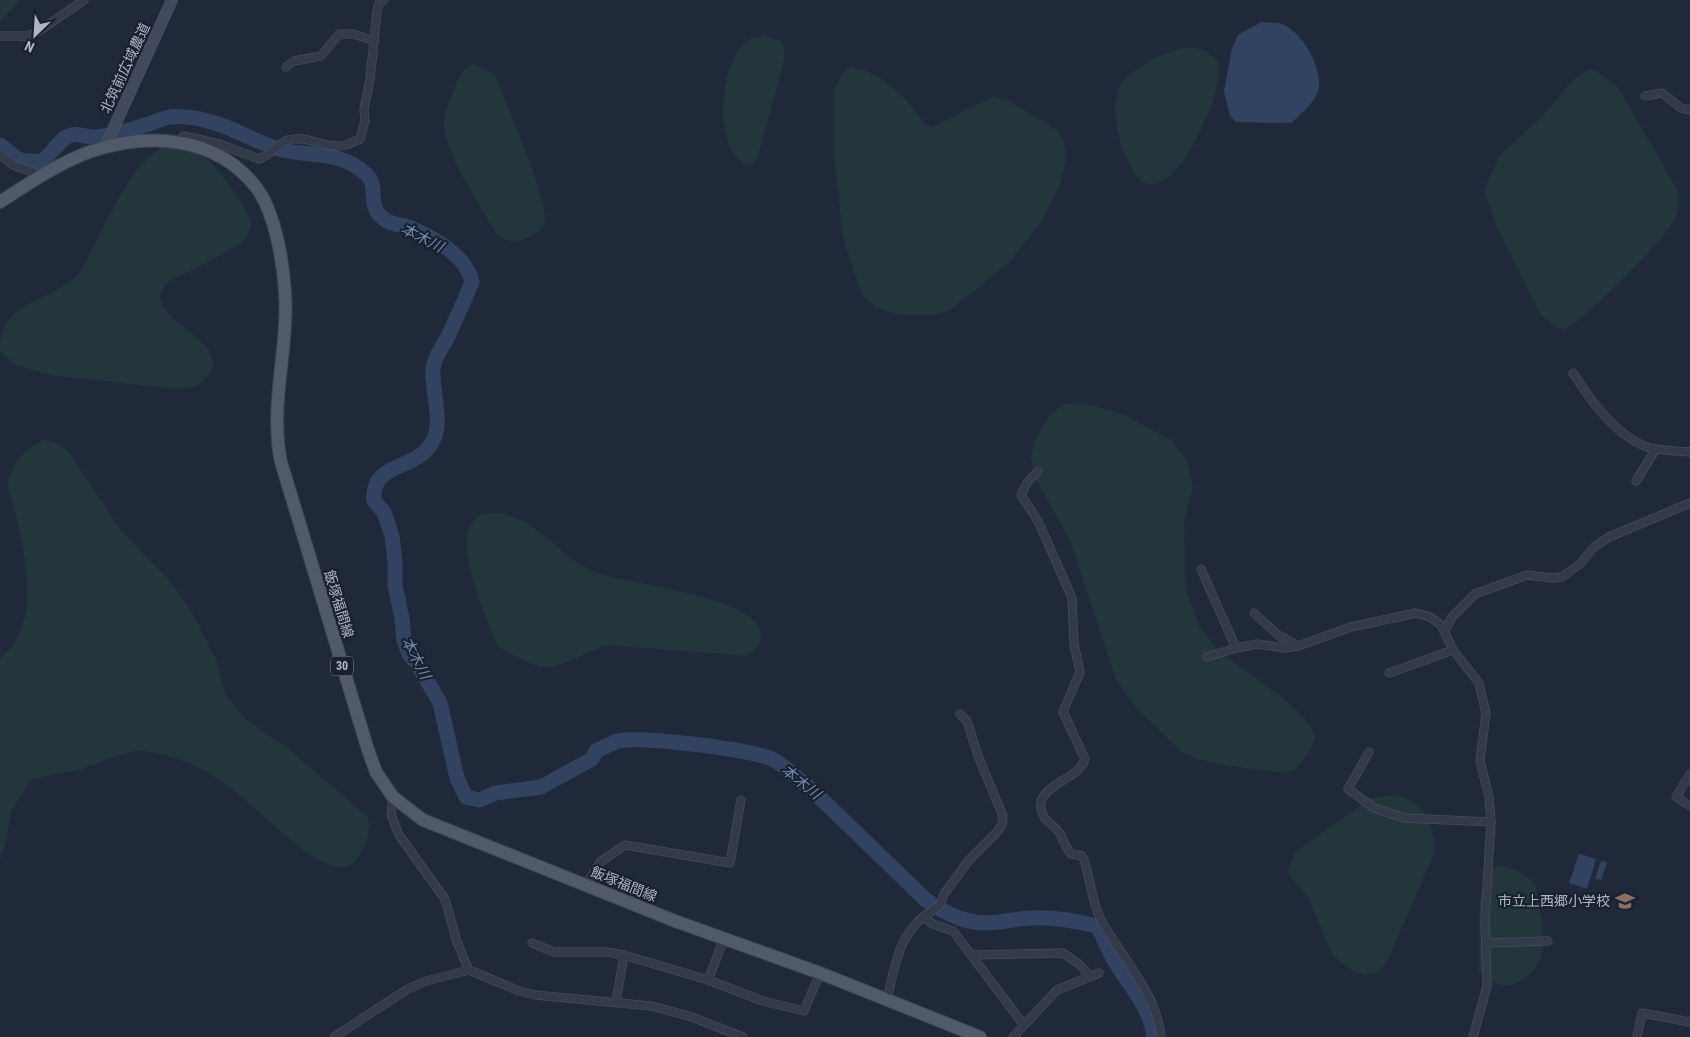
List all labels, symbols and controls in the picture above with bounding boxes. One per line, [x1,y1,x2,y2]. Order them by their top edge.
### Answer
north arrow [10,10,60,60]
street label: 北筑前広域農道 [97,20,153,116]
text: N [22,38,37,56]
water label: 本木川 [398,220,448,257]
street label: 飯塚福間線 [321,568,357,640]
water label: 本木川 [398,634,435,684]
road number: 30 [331,656,353,676]
water label: 本木川 [778,761,826,804]
street label: 飯塚福間線 [589,863,659,905]
school or university icon: 市立上西郷小学校 [1614,890,1636,912]
place label: 市立上西郷小学校 [1498,893,1610,909]

